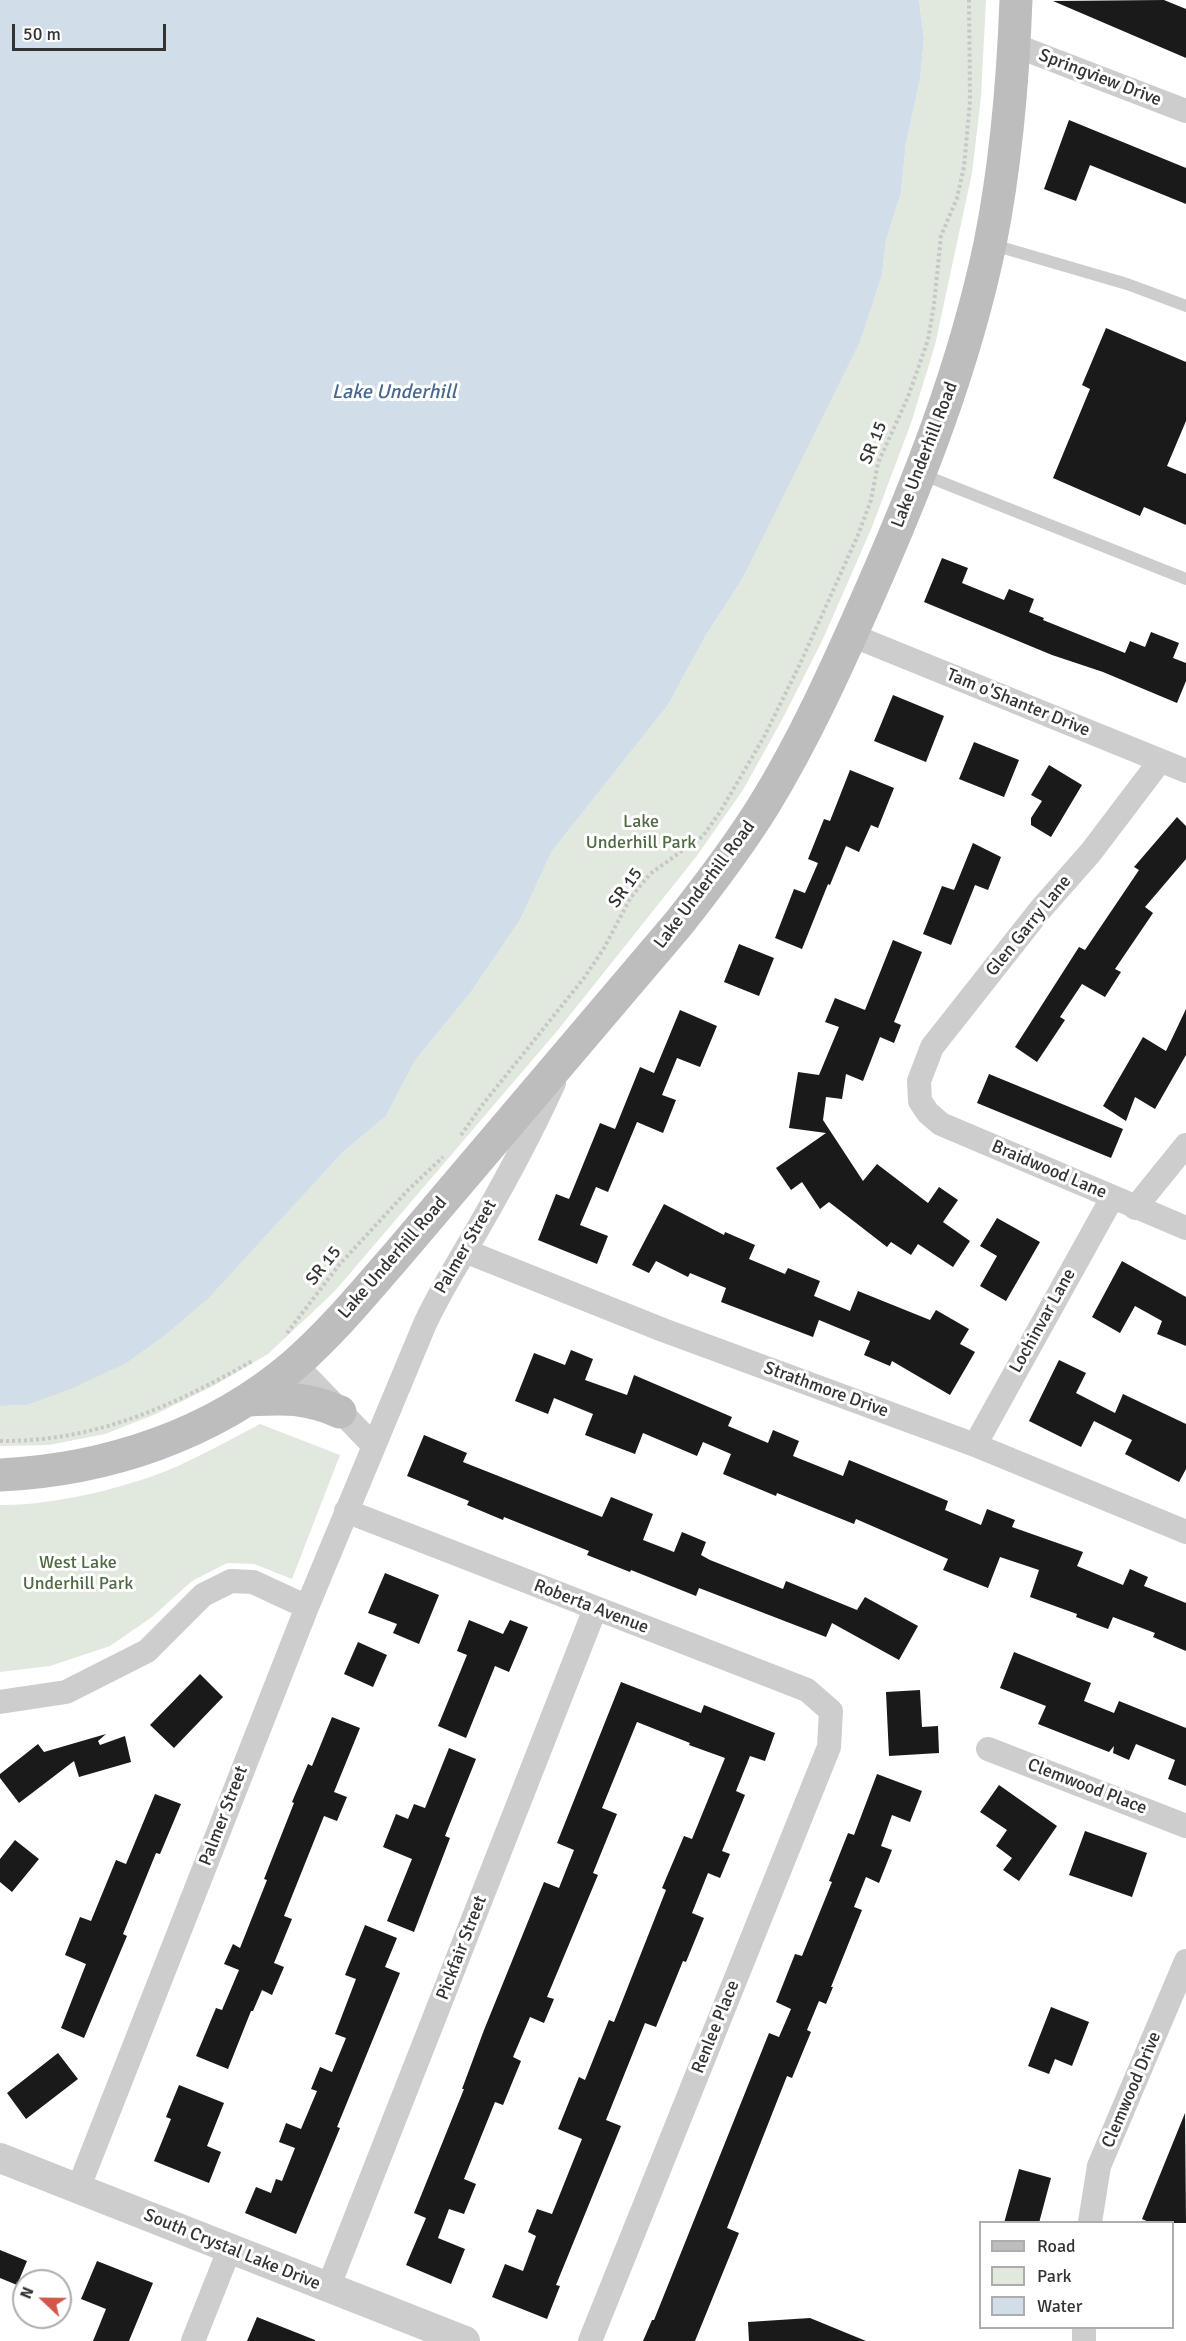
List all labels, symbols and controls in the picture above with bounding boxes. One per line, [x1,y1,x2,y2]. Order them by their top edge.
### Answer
scale bar [15,12,170,50]
text: 50 m [23,23,61,45]
street label: Springview Drive [1036,45,1164,111]
street label: Lake Underhill Road [887,379,963,531]
water label: Lake Underhill [332,381,456,405]
street label: SR 15 [856,418,892,468]
street label: Tam o'Shanter Drive [943,664,1093,742]
park label: Lake Underhill Park [586,811,696,854]
street label: Lake Underhill Road [650,817,760,953]
street label: SR 15 [604,864,648,912]
street label: Glen Garry Lane [982,871,1076,981]
street label: Braidwood Lane [988,1136,1110,1204]
street label: Lake Underhill Road [334,1193,452,1323]
street label: Palmer Street [430,1196,502,1298]
street label: SR 15 [302,1242,346,1290]
street label: Lochinvar Lane [1005,1265,1081,1377]
street label: Strathmore Drive [761,1357,891,1423]
park label: West Lake Underhill Park [23,1552,133,1594]
street label: Roberta Avenue [531,1575,651,1639]
street label: Clemwood Place [1024,1754,1150,1820]
street label: Palmer Street [195,1763,253,1869]
street label: Pickfair Street [432,1893,492,2003]
street label: Renlee Place [688,1977,744,2077]
street label: Clemwood Drive [1098,2029,1166,2151]
street label: South Crystal Lake Drive [141,2205,323,2295]
legend [979,2221,1174,2329]
text: Road [1037,2235,1076,2257]
text: Park [1037,2265,1072,2287]
north arrow [12,2269,72,2329]
text: N [16,2284,39,2302]
text: Water [1037,2295,1082,2317]

